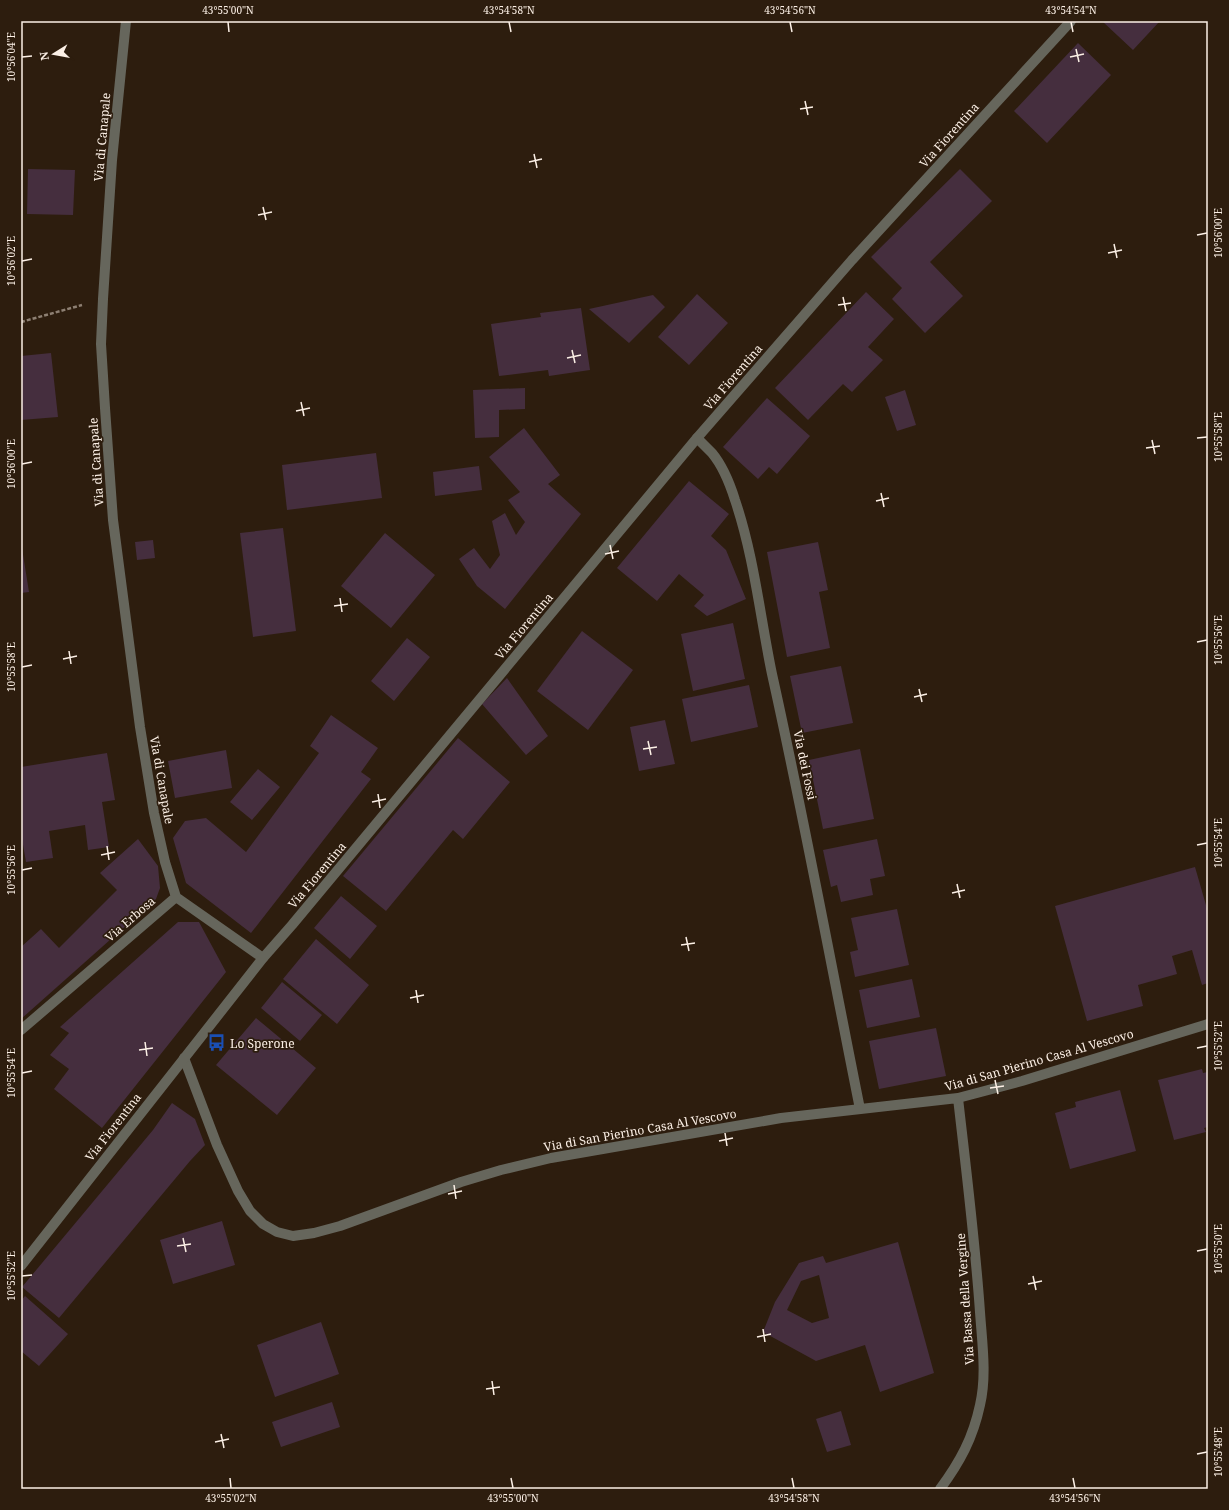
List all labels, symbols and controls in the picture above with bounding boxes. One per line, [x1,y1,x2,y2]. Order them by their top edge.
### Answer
text: 43°55'00"N [202,3,254,17]
text: 43°54'58"N [483,3,535,17]
text: 43°54'56"N [764,3,816,17]
text: 43°54'54"N [1045,3,1097,17]
text: 10°56'04"E [4,32,18,82]
north arrow [34,34,74,74]
text: N [35,50,52,62]
street label: Via di Canapale [90,92,114,182]
street label: Via Fiorentina [915,99,983,171]
text: 10°56'00"E [1211,208,1225,258]
text: 10°56'02"E [4,236,18,286]
street label: Via Fiorentina [700,340,766,414]
text: 10°55'58"E [1211,412,1225,462]
street label: Via di Canapale [84,417,108,507]
text: 10°56'00"E [4,439,18,489]
street label: Via Fiorentina [491,589,557,663]
text: 10°55'56"E [1211,615,1225,665]
text: 10°55'58"E [4,642,18,692]
street label: Via dei Fossi [789,729,821,802]
street label: Via di Canapale [146,735,178,825]
text: 10°55'54"E [1211,818,1225,868]
street label: Via Fiorentina [284,838,350,912]
text: 10°55'56"E [4,845,18,895]
street label: Via Erbosa [101,892,159,946]
text: 10°55'52"E [1211,1021,1225,1071]
street label: Via di San Pierino Casa Al Vescovo [943,1025,1135,1095]
bus stop icon: Lo Sperone [207,1033,227,1053]
place label: Lo Sperone [230,1035,295,1052]
text: 10°55'54"E [4,1048,18,1098]
street label: Via Fiorentina [81,1089,145,1165]
street label: Via di San Pierino Casa Al Vescovo [542,1105,738,1155]
text: 10°55'50"E [1211,1224,1225,1274]
street label: Via Bassa della Vergine [952,1232,978,1366]
text: 10°55'52"E [4,1251,18,1301]
text: 10°55'48"E [1211,1427,1225,1477]
text: 43°55'02"N [205,1491,257,1505]
text: 43°55'00"N [487,1491,539,1505]
text: 43°54'58"N [768,1491,820,1505]
text: 43°54'56"N [1049,1491,1101,1505]

